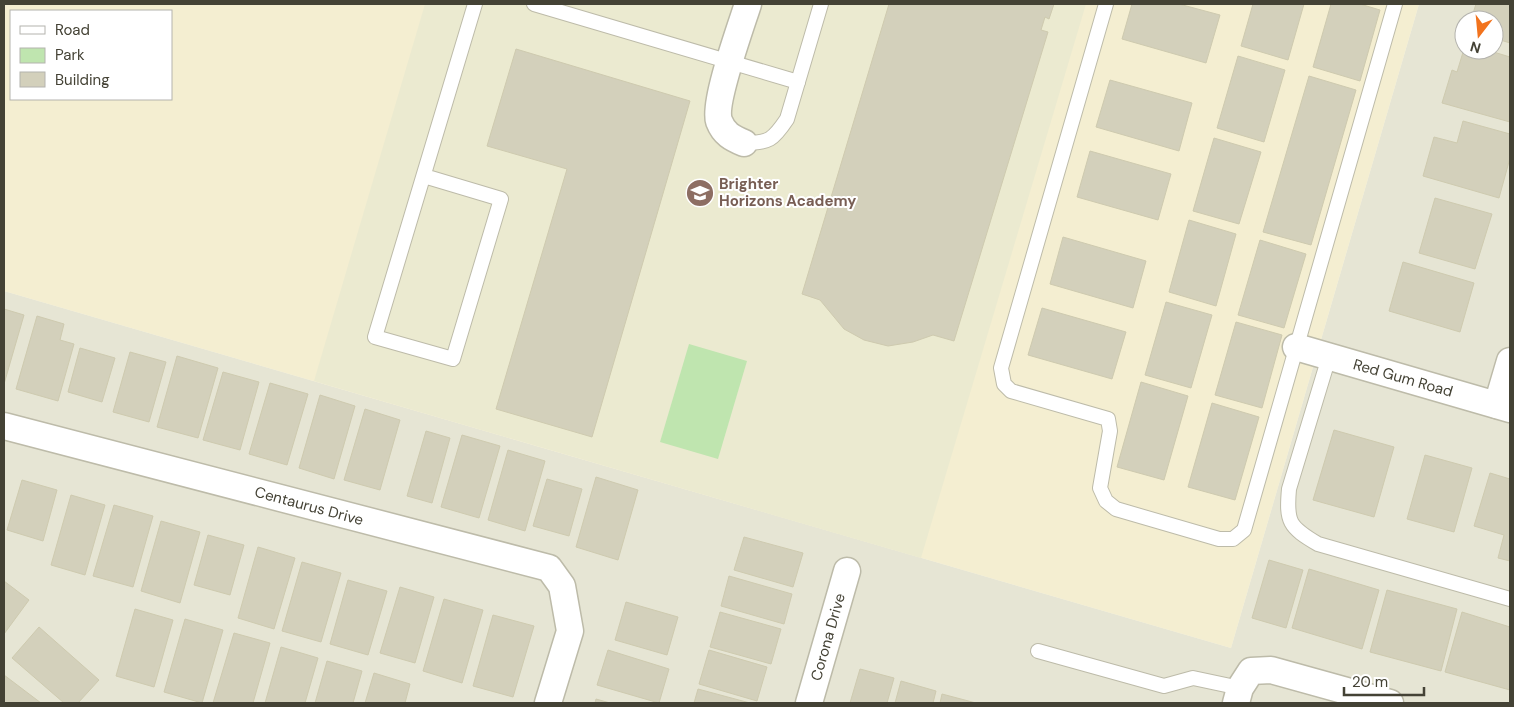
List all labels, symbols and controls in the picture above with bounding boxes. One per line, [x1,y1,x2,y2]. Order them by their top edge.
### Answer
legend [10,10,172,100]
north arrow [1454,10,1504,60]
text: Road [55,20,90,40]
text: N [1468,37,1483,58]
text: Park [55,45,85,65]
text: Building [55,70,110,90]
place label: Brighter Horizons Academy [719,174,856,211]
school or university icon: Brighter Horizons Academy [685,178,715,208]
street label: Red Gum Road [1351,354,1455,402]
street label: Centaurus Drive [252,482,366,530]
street label: Corona Drive [806,591,850,683]
scale bar [1344,664,1424,696]
text: 20 m [1352,672,1388,692]

